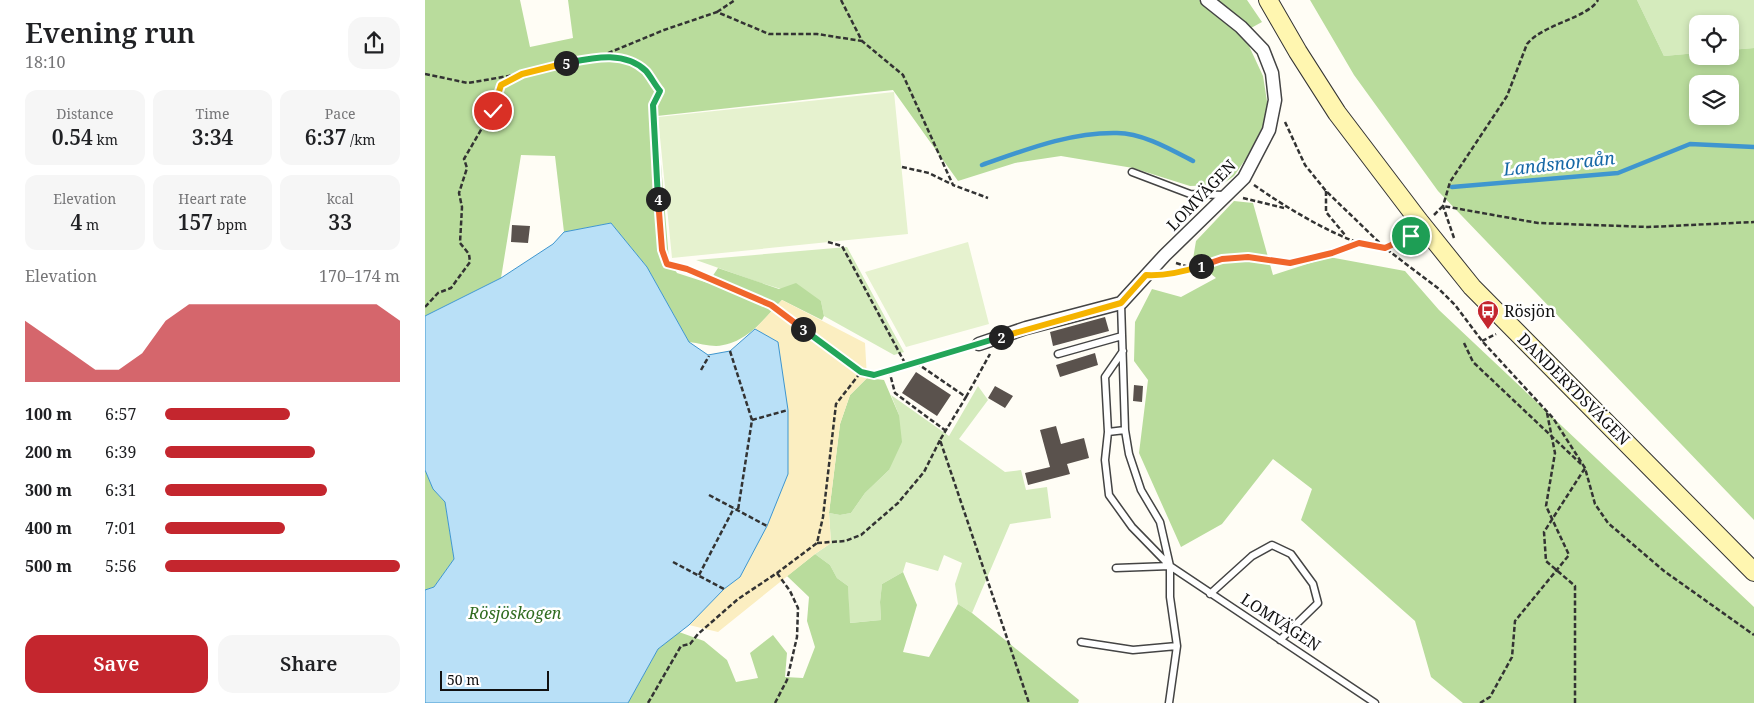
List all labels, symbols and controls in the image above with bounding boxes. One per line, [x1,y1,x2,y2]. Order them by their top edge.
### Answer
text: Evening run [25,13,195,51]
map controls [1689,15,1739,125]
button: locate [1689,15,1739,65]
button: share [348,17,400,69]
pin: 5 [553,50,579,76]
text: 18:10 [25,51,65,73]
text: 5 [563,54,570,73]
button: layers [1689,75,1739,125]
pin [472,90,514,132]
icon: check [479,97,507,125]
text: Distance [56,104,113,123]
text: Time [196,104,229,123]
text: Pace [325,104,356,123]
text: 0.54 [52,123,93,151]
text: 3:34 [192,123,233,151]
text: 6:37 [305,123,346,151]
text: km [93,130,118,149]
text: /km [346,130,376,149]
water label: Landsnoraån [1501,145,1616,181]
street label: LOMVÄGEN [1162,155,1240,235]
pin: 4 [645,186,671,212]
text: Elevation [53,189,116,208]
text: Heart rate [178,189,247,208]
text: kcal [327,189,354,208]
text: 4 [655,190,662,209]
text: 4 [70,208,82,236]
text: 157 [178,208,213,236]
text: 33 [328,208,352,236]
text: m [82,215,99,234]
text: bpm [213,215,247,234]
pin [1390,215,1432,257]
icon: arrive [1397,222,1425,250]
pin: 1 [1189,254,1213,278]
text: 1 [1198,257,1205,276]
text: Elevation [25,265,97,287]
text: 170–174 m [319,265,400,287]
bus stop icon: Rösjön [1476,299,1500,330]
place label: Rösjön [1504,300,1555,322]
pin: 3 [791,316,815,342]
text: 3 [800,320,807,339]
pin: 2 [989,324,1013,350]
text: 2 [998,328,1005,347]
street label: DANDERYDSVÄGEN [1513,328,1635,450]
text: 100 m [25,403,72,425]
text: 6:57 [105,403,136,425]
text: 200 m [25,441,72,463]
text: 6:39 [105,441,136,463]
text: 300 m [25,479,72,501]
text: 6:31 [105,479,136,501]
text: 400 m [25,517,72,539]
text: 7:01 [105,517,136,539]
text: 500 m [25,555,72,577]
text: 5:56 [105,555,136,577]
street label: LOMVÄGEN [1237,588,1325,656]
park label: Rösjöskogen [468,602,562,624]
button: Save [25,635,208,693]
button: Share [218,635,400,693]
scale bar [440,668,549,691]
text: 50 m [447,670,480,689]

